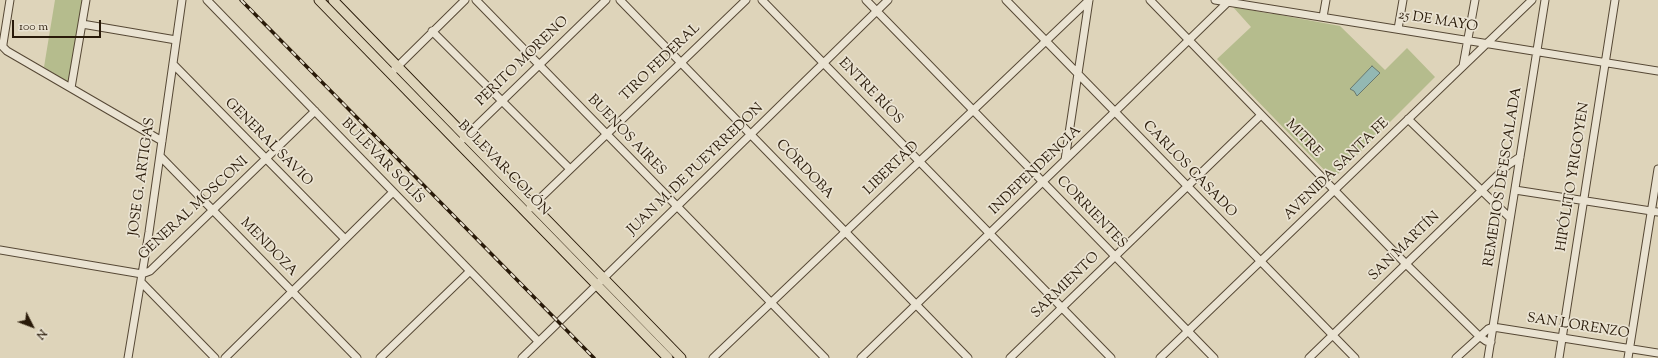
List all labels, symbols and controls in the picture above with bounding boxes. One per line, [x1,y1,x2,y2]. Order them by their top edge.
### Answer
street label: 25 DE MAYO [1397,7,1479,37]
scale bar [14,12,103,38]
street label: PERITO MORENO [473,14,573,110]
text: 100 m [19,18,48,36]
street label: TIRO FEDERAL [618,21,704,105]
street label: ENTRE RÍOS [834,55,906,129]
street label: REMEDIOS DE ESCALADA [1481,86,1527,268]
street label: BUENOS AIRES [583,92,669,180]
street label: GENERAL SAVIO [221,96,315,190]
street label: JUAN M. DE PUEYRREDON [625,101,767,239]
street label: HIPÓLITO YRIGOYEN [1554,101,1594,253]
street label: BULEVAR SOLÍS [337,116,427,208]
street label: AVENIDA SANTA FE [1281,116,1393,224]
street label: JOSE G. ARTIGAS [126,117,160,237]
street label: MITRE [1281,117,1325,161]
street label: BULEVAR COLÓN [453,118,553,220]
street label: CARLOS CASADO [1139,118,1239,222]
street label: INDEPENDENCIA [987,123,1085,219]
street label: CÓRDOBA [772,137,836,203]
street label: LIBERTAD [861,139,923,199]
street label: GENERAL MOSCONI [136,154,252,264]
street label: CORRIENTES [1052,173,1130,253]
street label: SAN MARTÍN [1366,209,1444,285]
street label: MENDOZA [236,215,300,281]
street label: SARMIENTO [1028,249,1104,323]
north arrow [12,306,52,346]
street label: SAN LORENZO [1526,311,1630,343]
text: N [32,325,50,343]

